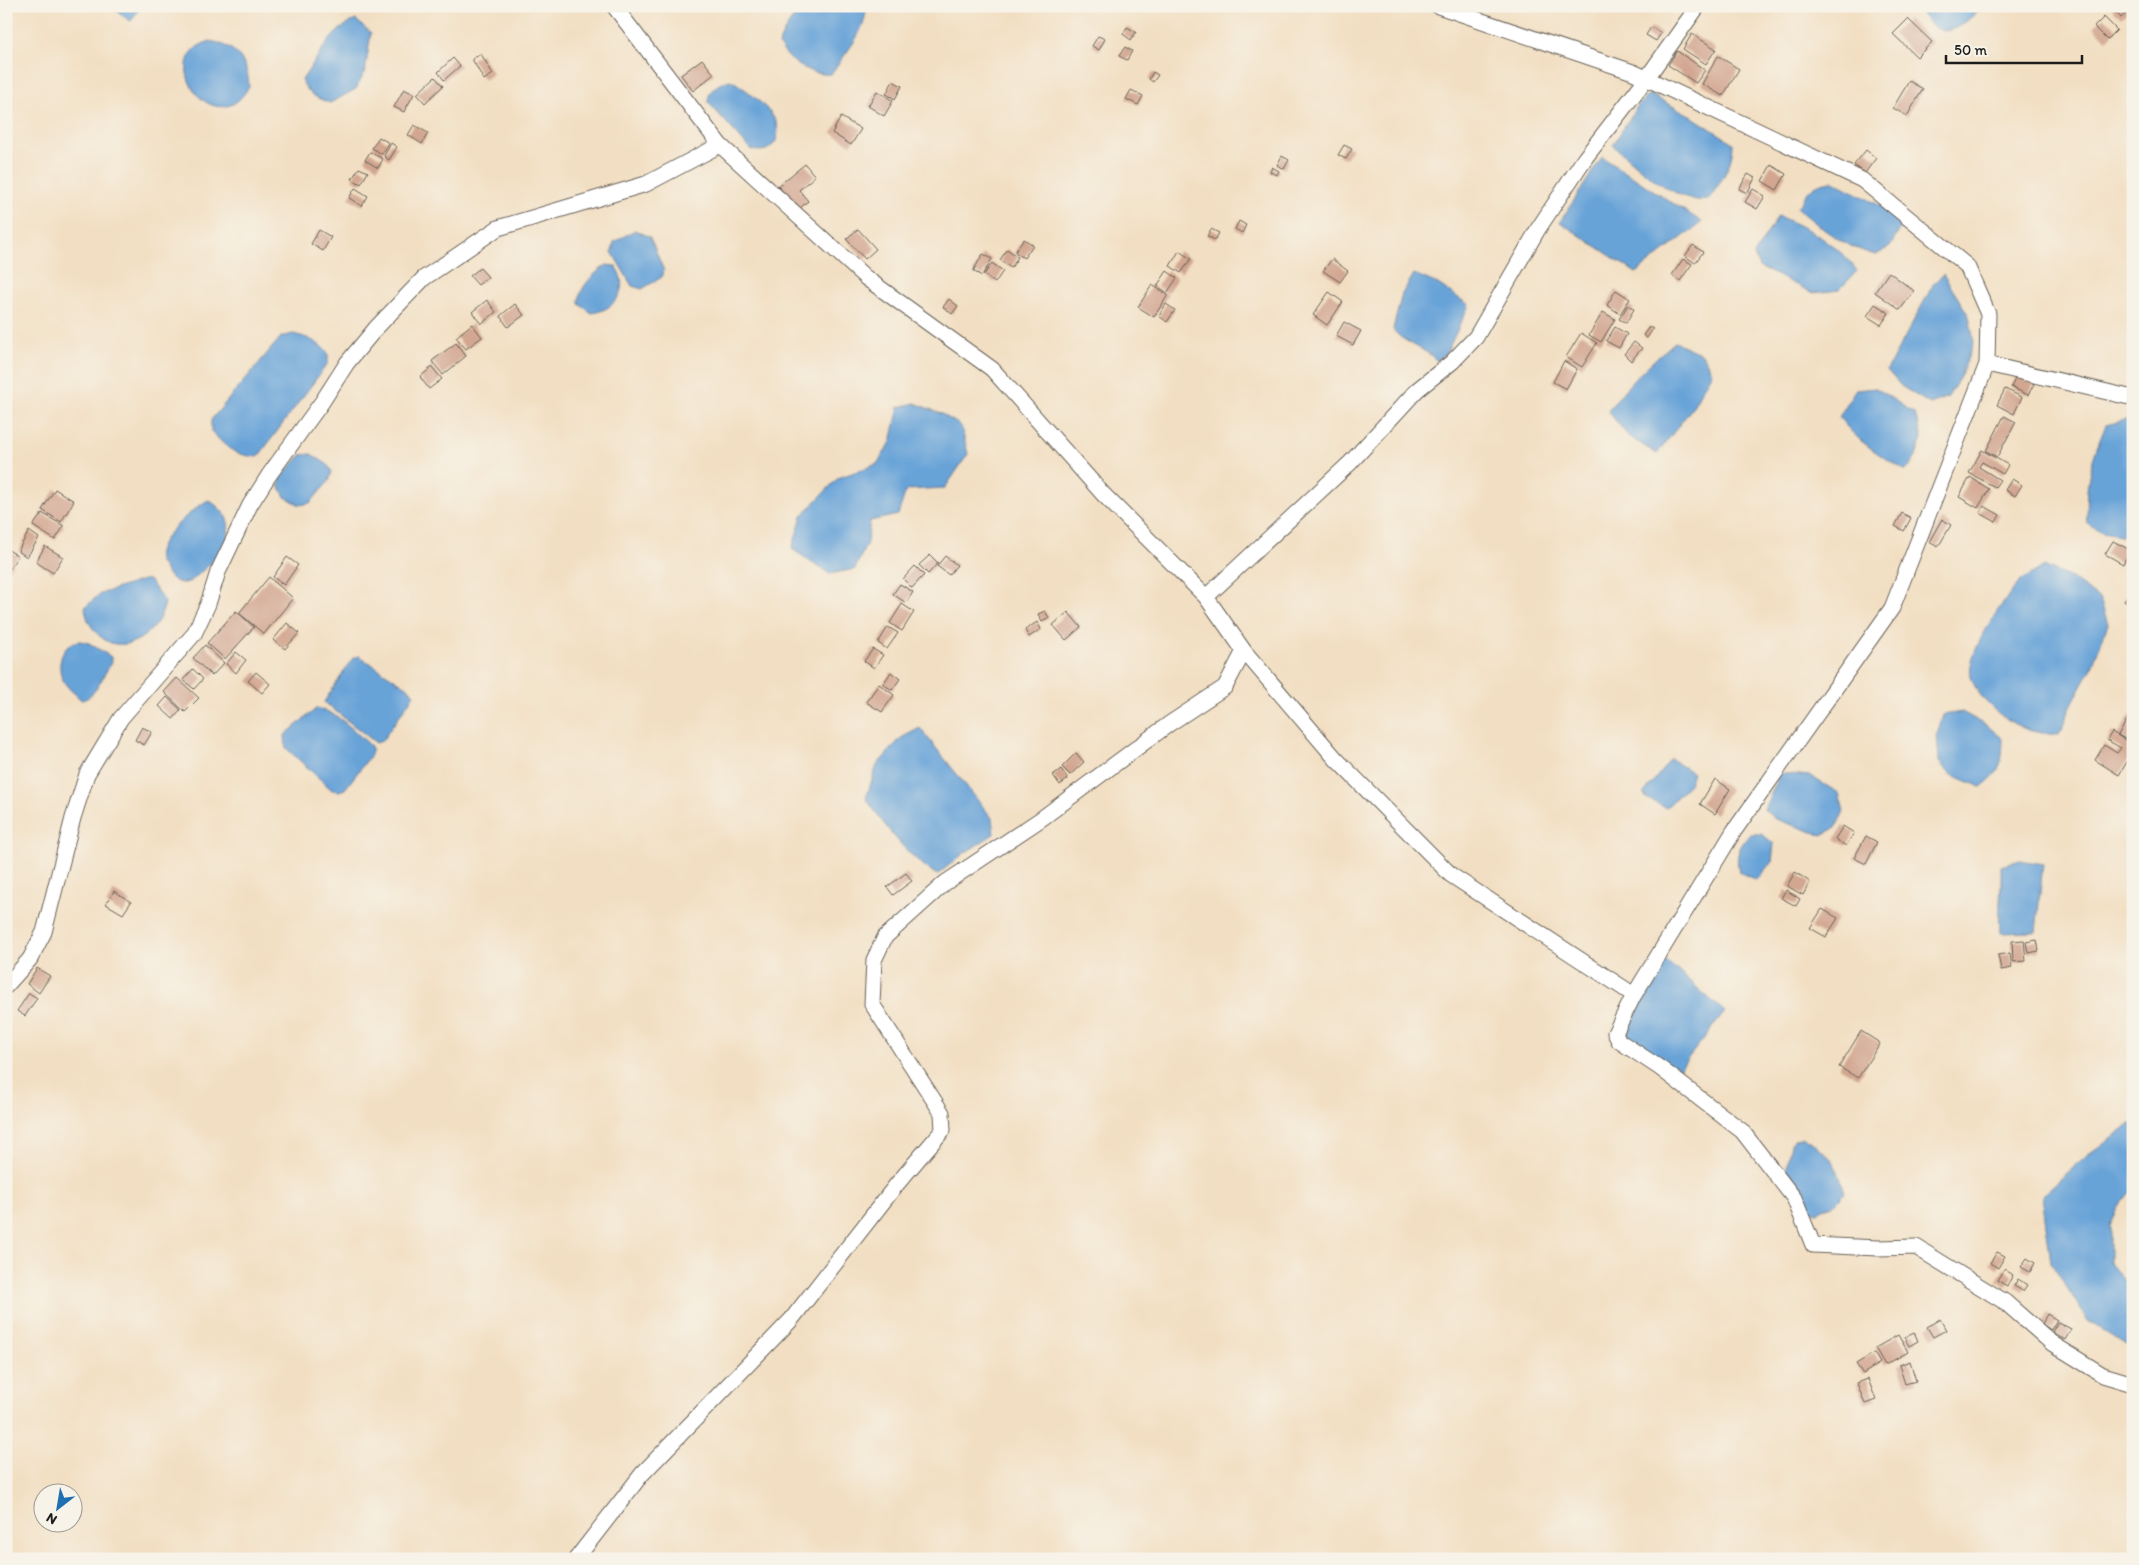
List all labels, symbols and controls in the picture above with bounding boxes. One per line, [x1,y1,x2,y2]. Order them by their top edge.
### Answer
scale bar [1946,32,2083,64]
text: 50 m [1954,41,1987,59]
north arrow [32,1482,82,1532]
text: N [43,1509,60,1528]

